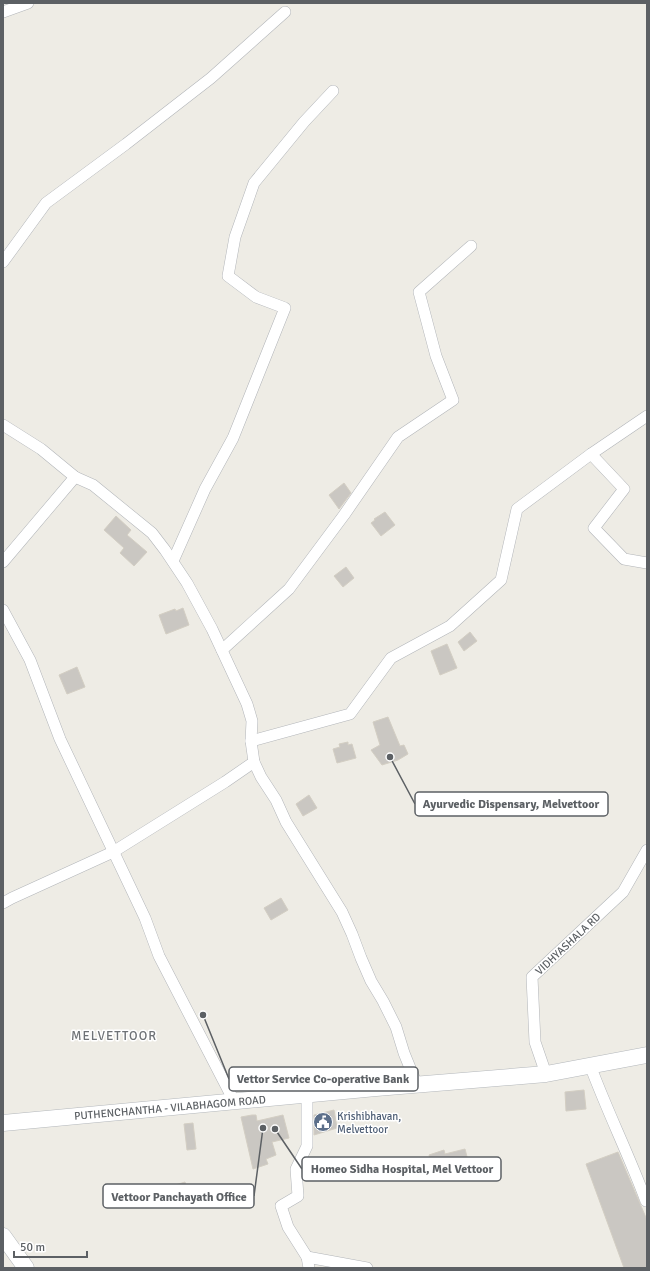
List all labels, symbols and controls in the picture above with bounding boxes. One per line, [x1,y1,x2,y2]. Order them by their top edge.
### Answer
callout: Ayurvedic Dispensary, Melvettoor [415,792,608,816]
text: Ayurvedic Dispensary, Melvettoor [423,797,600,812]
street label: VIDHYASHALA RD [533,910,603,978]
district label: MELVETTOOR [71,1028,157,1044]
callout: Vettor Service Co-operative Bank [229,1067,418,1091]
text: Vettor Service Co-operative Bank [237,1072,410,1087]
street label: PUTHENCHANTHA - VILABHAGOM ROAD [74,1093,266,1123]
place label: Krishibhavan, Melvettoor [337,1110,401,1136]
public building icon: Krishibhavan, Melvettoor [312,1111,334,1133]
callout: Homeo Sidha Hospital, Mel Vettoor [302,1157,501,1181]
text: Homeo Sidha Hospital, Mel Vettoor [311,1162,494,1177]
callout: Vettoor Panchayath Office [103,1184,254,1208]
text: Vettoor Panchayath Office [111,1190,247,1205]
scale bar [14,1233,87,1259]
text: 50 m [20,1240,45,1255]

